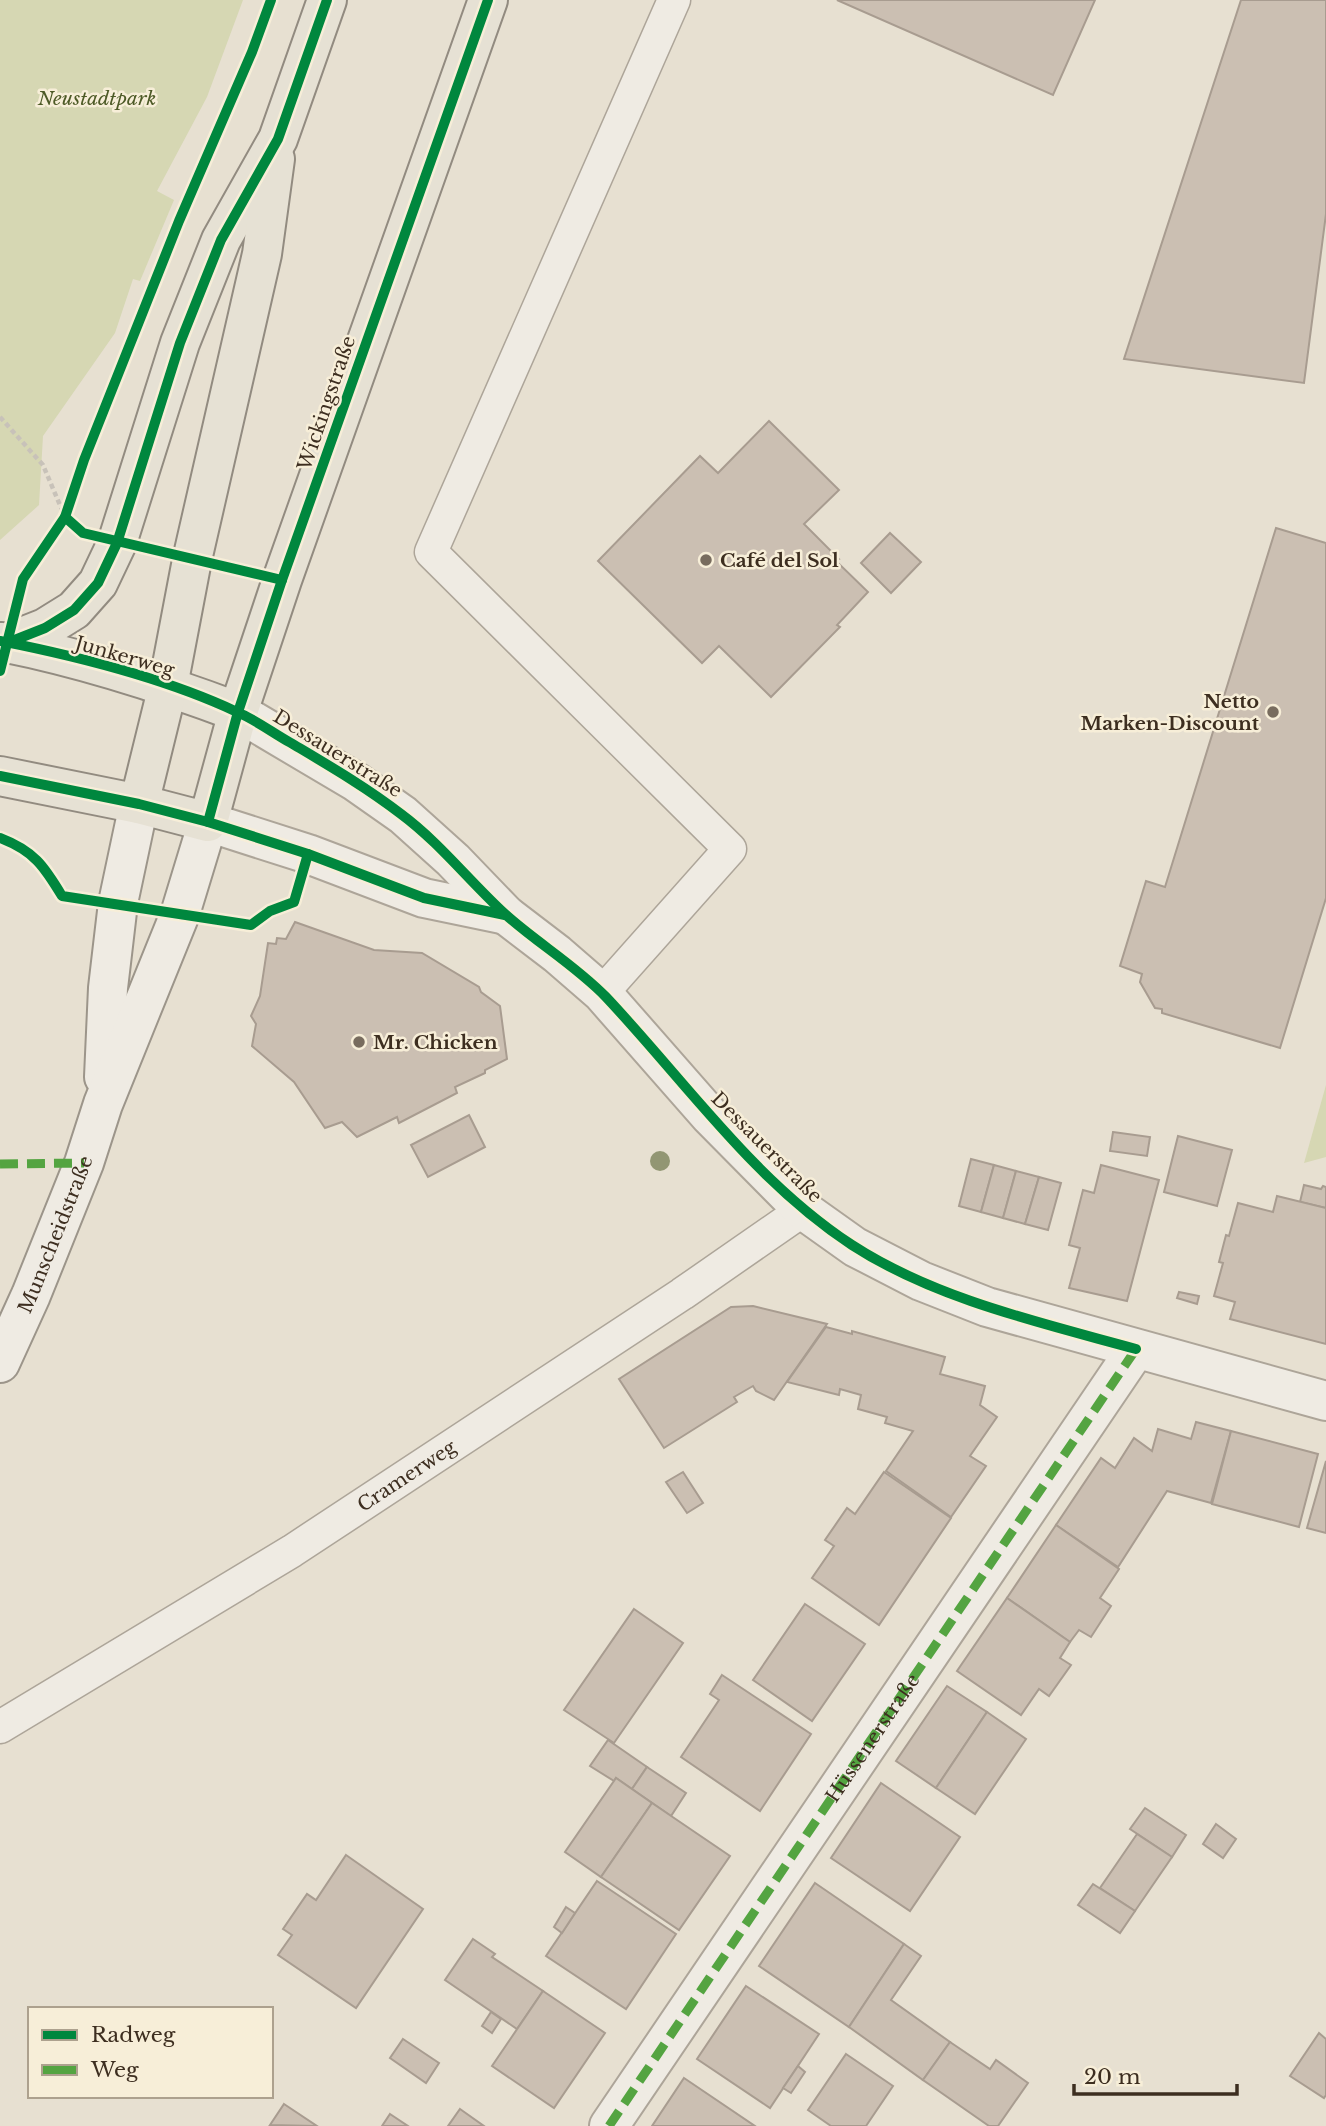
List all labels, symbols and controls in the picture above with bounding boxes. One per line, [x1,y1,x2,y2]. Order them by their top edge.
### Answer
park label: Neustadtpark [37,87,156,110]
street label: Wickingstraße [292,333,360,474]
place label: Café del Sol [720,549,839,572]
marker: Café del Sol [698,552,714,568]
street label: Junkerweg [70,631,178,682]
place label: Netto Marken-Discount [1080,690,1260,735]
marker: Netto Marken-Discount [1265,704,1281,720]
street label: Dessauerstraße [269,705,406,802]
place label: Mr. Chicken [373,1031,498,1054]
marker: Mr. Chicken [351,1034,367,1050]
street label: Dessauerstraße [706,1087,827,1208]
street label: Munscheidstraße [13,1153,98,1317]
street label: Cramerweg [353,1435,461,1517]
street label: Hüssenerstraße [821,1669,924,1807]
legend [28,2007,273,2098]
text: Radweg [91,2022,176,2048]
scale bar [1074,2052,1237,2096]
text: Weg [90,2057,139,2083]
text: 20 m [1084,2064,1141,2090]

